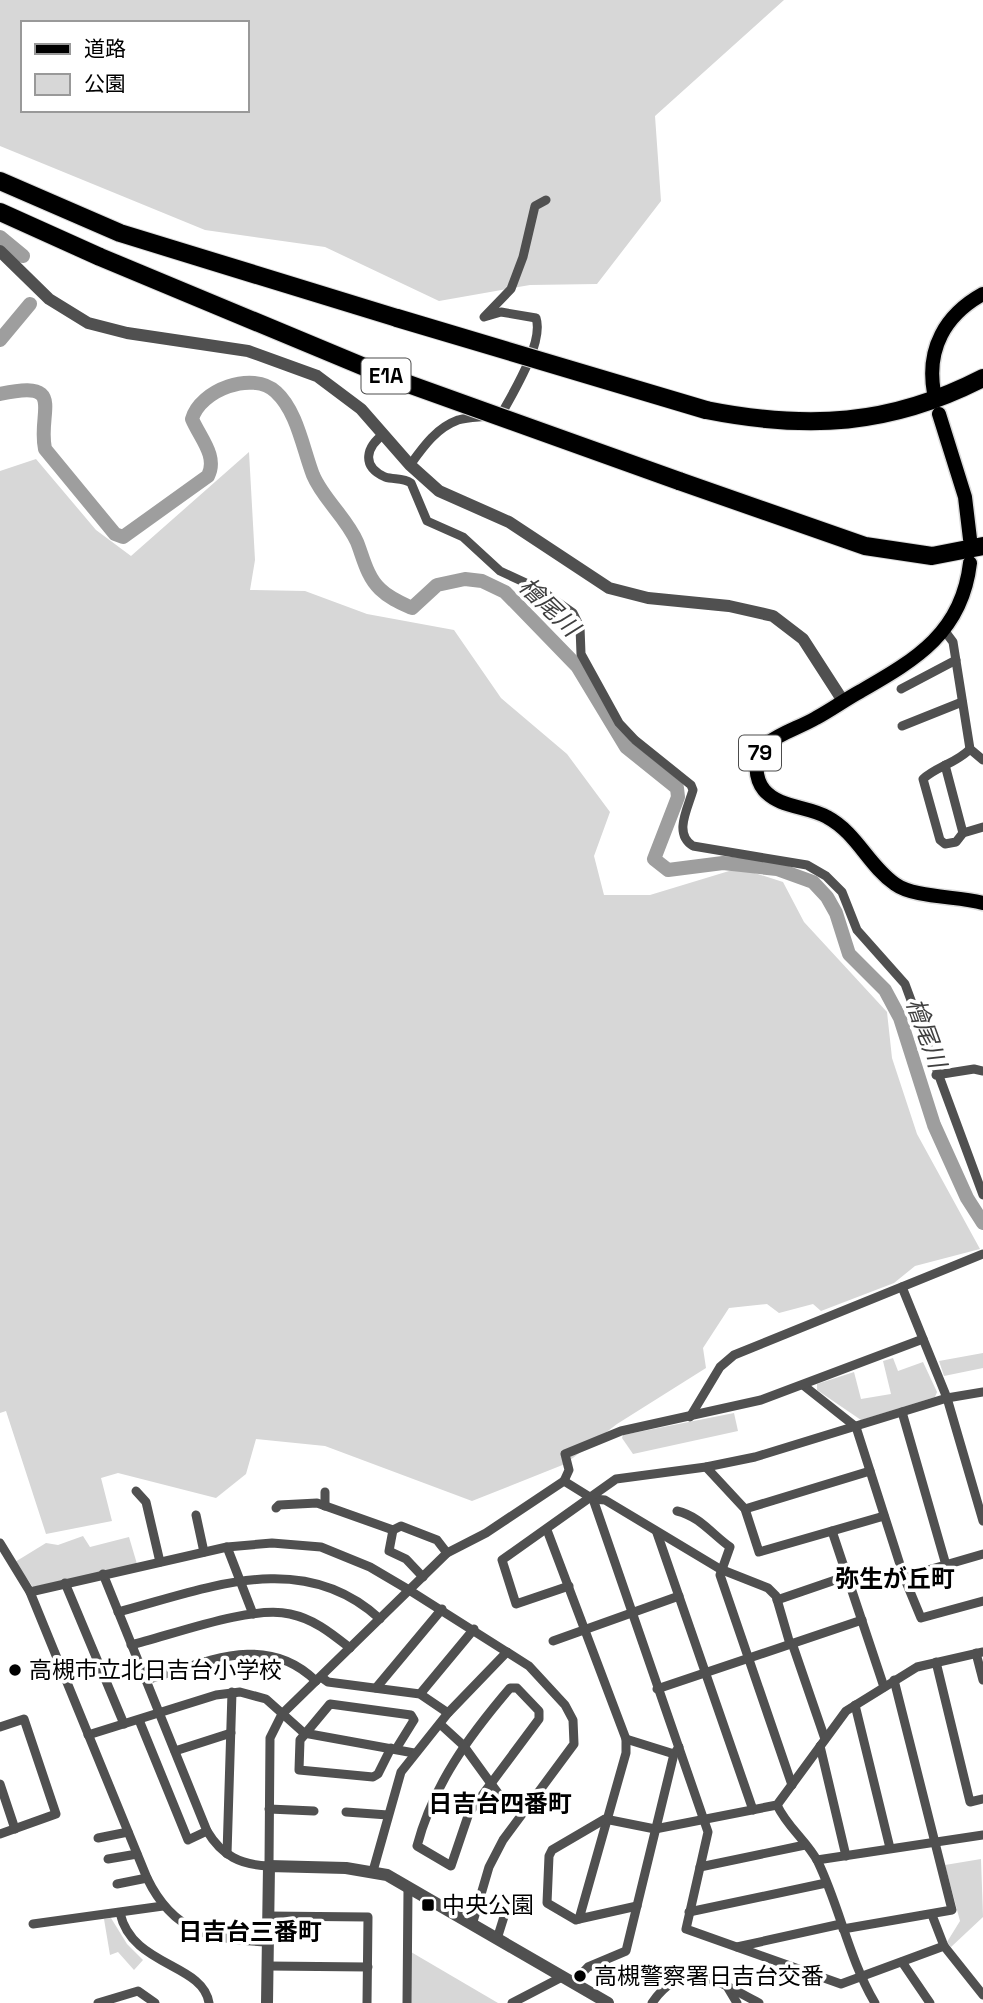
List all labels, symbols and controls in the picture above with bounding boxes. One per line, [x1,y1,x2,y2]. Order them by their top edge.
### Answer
legend [21,21,248,112]
text: 道路 [84,35,126,62]
text: 公園 [84,70,126,97]
road number: E1A [362,358,410,394]
water label: 檜尾川 [513,570,588,645]
road number: 79 [739,736,781,770]
water label: 檜尾川 [900,994,954,1075]
district label: 弥生が丘町 [835,1563,955,1594]
place label: 高槻市立北日吉台小学校 [29,1655,282,1685]
marker: 高槻市立北日吉台小学校 [7,1662,23,1678]
district label: 日吉台四番町 [428,1788,572,1819]
place label: 中央公園 [442,1890,534,1920]
marker: 中央公園 [420,1897,436,1913]
district label: 日吉台三番町 [178,1916,322,1947]
place label: 高槻警察署日吉台交番 [594,1961,824,1991]
marker: 高槻警察署日吉台交番 [572,1968,588,1984]

